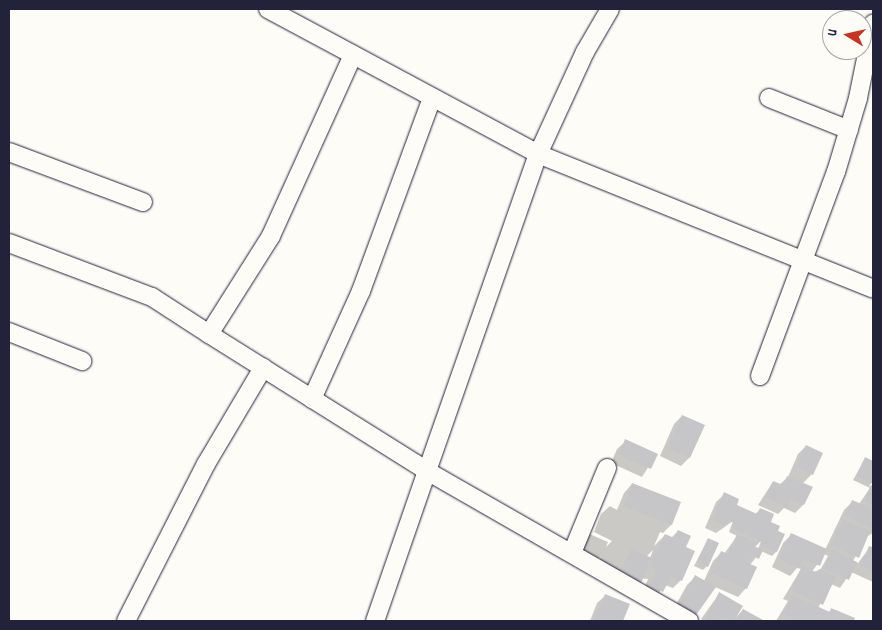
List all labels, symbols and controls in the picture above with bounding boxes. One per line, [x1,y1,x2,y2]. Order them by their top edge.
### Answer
north arrow [822,10,872,60]
text: U [823,28,844,38]

